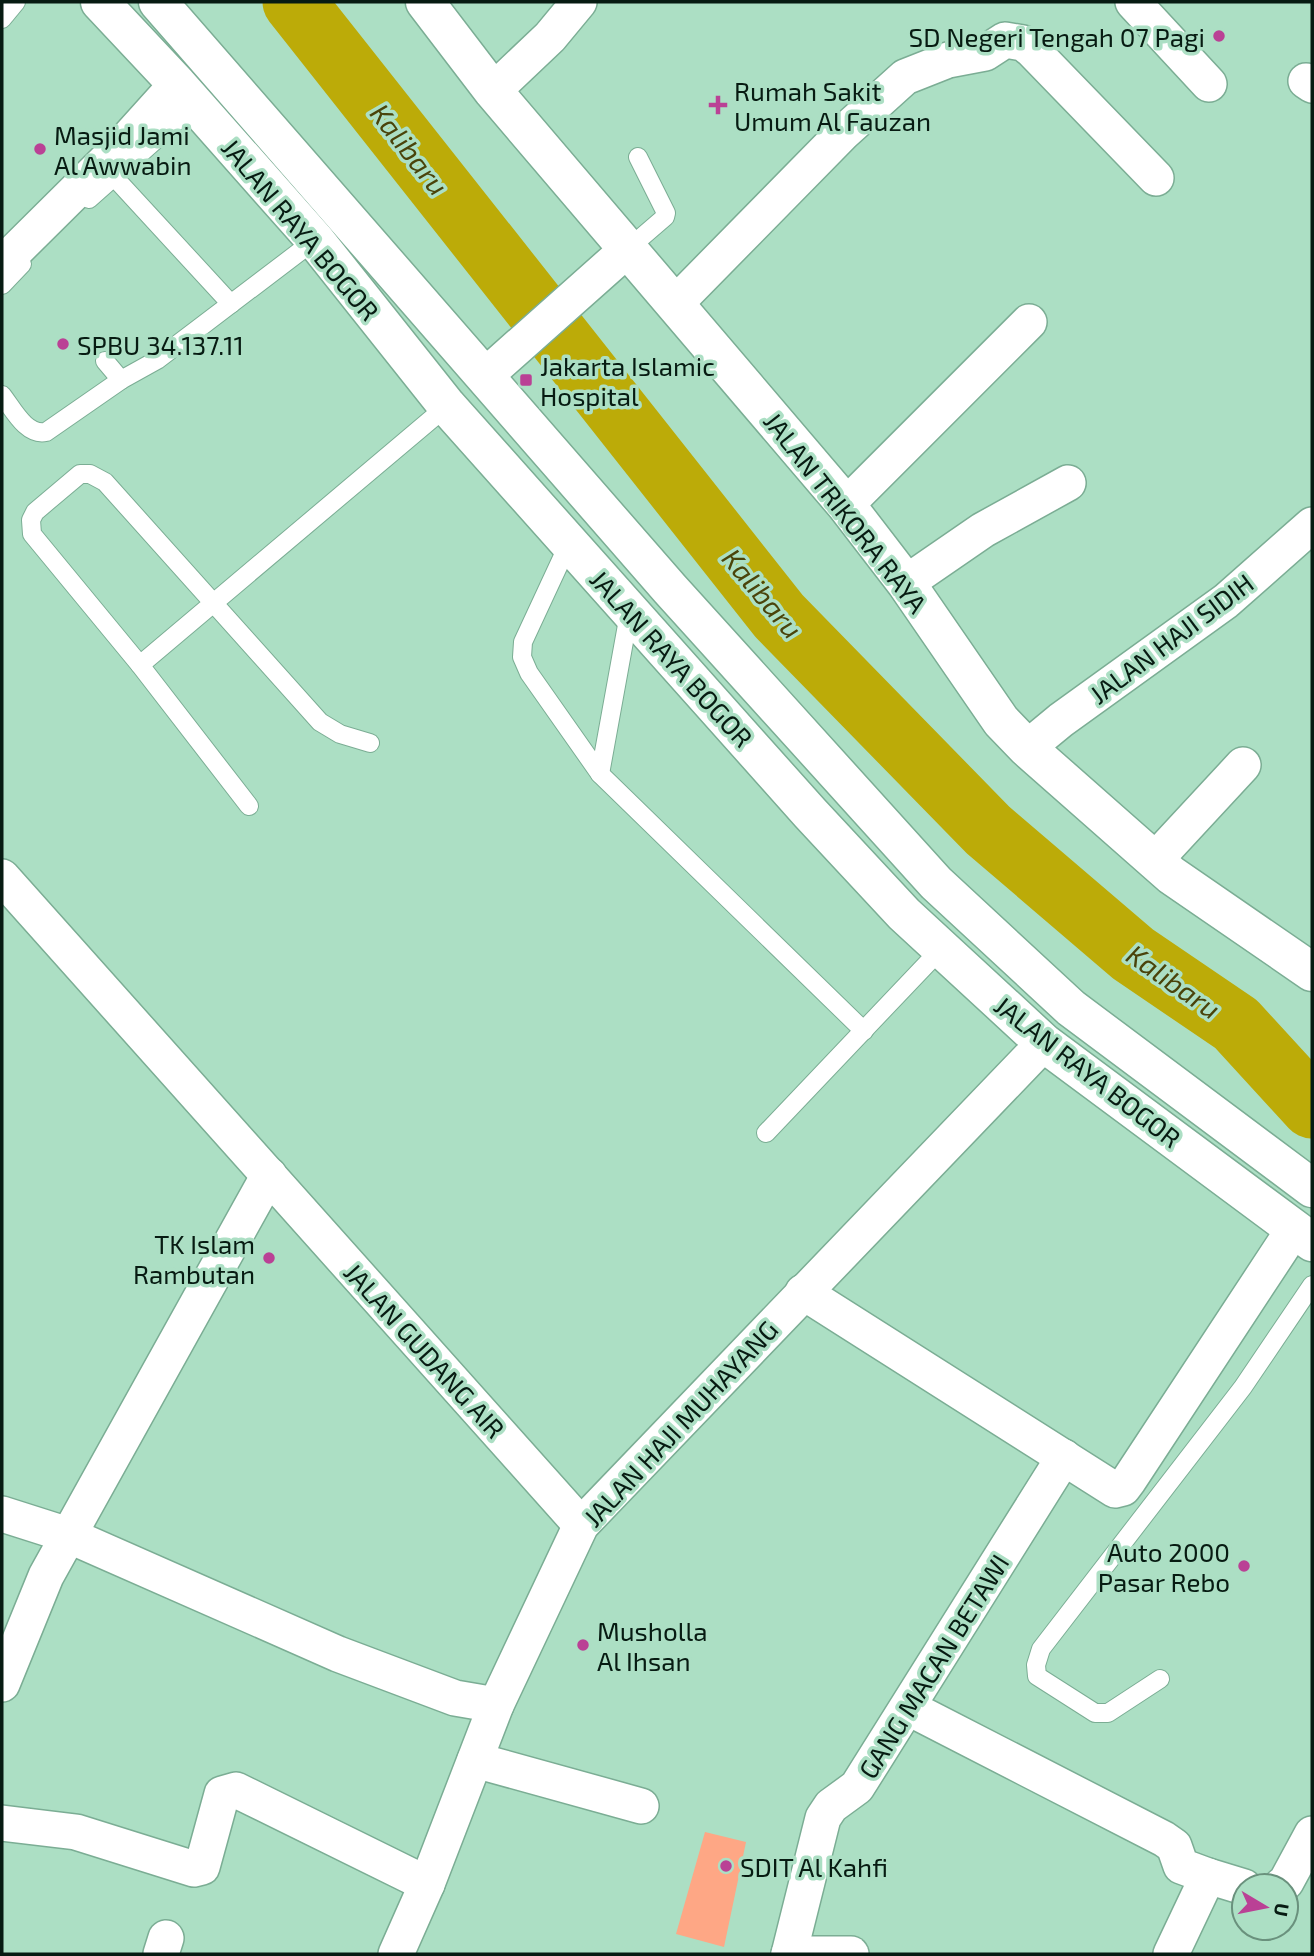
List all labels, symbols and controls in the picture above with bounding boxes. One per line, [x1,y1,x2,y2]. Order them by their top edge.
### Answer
place label: SD Negeri Tengah 07 Pagi [909,21,1205,52]
marker: SD Negeri Tengah 07 Pagi [1211,28,1227,44]
place label: Rumah Sakit Umum Al Fauzan [734,75,931,136]
marker: Rumah Sakit Umum Al Fauzan [708,95,728,115]
water label: Kalibaru [364,97,456,201]
place label: Masjid Jami Al Awwabin [54,119,192,180]
street label: JALAN RAYA BOGOR [216,132,386,326]
marker: Masjid Jami Al Awwabin [32,141,48,157]
place label: SPBU 34.137.11 [77,329,244,360]
marker: SPBU 34.137.11 [55,336,71,352]
place label: Jakarta Islamic Hospital [540,350,715,411]
marker: Jakarta Islamic Hospital [518,372,534,388]
street label: JALAN TRIKORA RAYA [758,406,934,618]
water label: Kalibaru [716,541,810,645]
street label: JALAN RAYA BOGOR [584,563,760,753]
street label: JALAN HAJI SIDIH [1083,566,1259,710]
water label: Kalibaru [1121,937,1227,1025]
street label: JALAN RAYA BOGOR [989,989,1187,1153]
place label: TK Islam Rambutan [133,1228,255,1289]
marker: TK Islam Rambutan [261,1250,277,1266]
street label: JALAN GUDANG AIR [338,1256,512,1444]
street label: JALAN HAJI MUHAYANG [577,1314,783,1532]
place label: Auto 2000 Pasar Rebo [1098,1536,1230,1597]
street label: GANG MACAN BETAWI [851,1548,1015,1784]
marker: Auto 2000 Pasar Rebo [1236,1558,1252,1574]
place label: Musholla Al Ihsan [597,1615,707,1676]
marker: Musholla Al Ihsan [575,1637,591,1653]
place label: SDIT Al Kahfi [740,1851,888,1882]
marker: SDIT Al Kahfi [718,1858,734,1874]
north arrow [1230,1872,1300,1942]
text: U [1270,1902,1295,1918]

